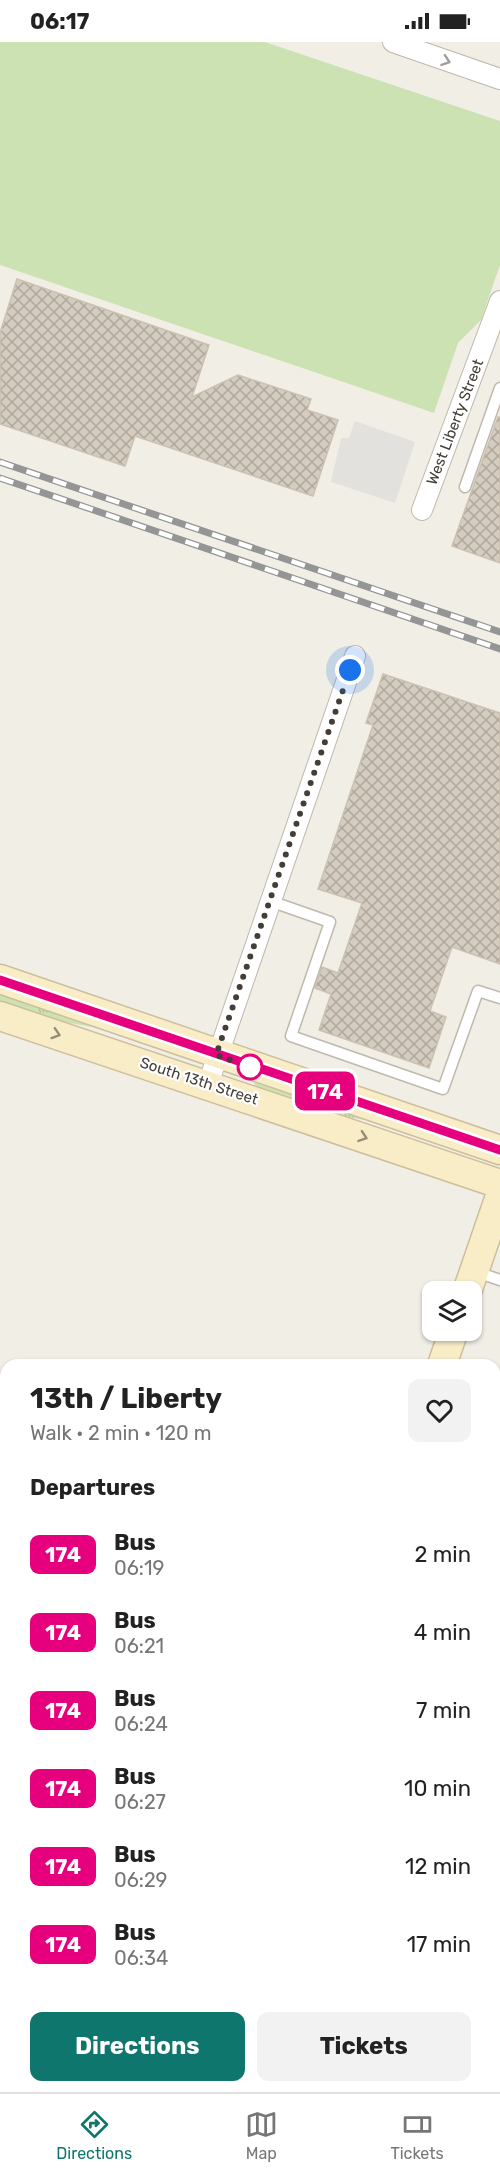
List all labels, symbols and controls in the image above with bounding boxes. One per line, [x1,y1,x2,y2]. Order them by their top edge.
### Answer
text: 06:17 [30,8,89,35]
one-way arrow [440,53,451,66]
street label: West Liberty Street [423,356,487,487]
your location [335,655,365,685]
one-way arrow [50,1027,61,1039]
street label: South 13th Street [138,1053,260,1109]
unlabelled marker [237,1054,263,1080]
line badge: 174 [290,1072,360,1110]
text: 174 [307,1079,343,1104]
one-way arrow [357,1129,368,1142]
map controls [422,1281,482,1341]
button: layers [422,1281,482,1341]
button: heart [408,1379,471,1442]
text: 13th / Liberty [30,1382,222,1415]
text: Walk · 2 min · 120 m [30,1421,211,1445]
text: Departures [30,1474,155,1501]
text: Bus [114,1529,156,1556]
text: 2 min [414,1541,471,1568]
text: 174 [45,1542,81,1567]
text: 06:19 [114,1556,164,1580]
text: Bus [114,1607,156,1634]
text: 4 min [414,1619,471,1646]
text: 174 [45,1620,81,1645]
text: 06:21 [114,1634,164,1658]
text: Bus [114,1685,156,1712]
text: 7 min [416,1697,471,1724]
text: 174 [45,1698,81,1723]
text: 06:24 [114,1712,168,1736]
text: Bus [114,1763,156,1790]
text: 10 min [404,1775,471,1802]
text: 174 [45,1776,81,1801]
text: 06:27 [114,1790,166,1814]
text: Bus [114,1841,156,1868]
text: 12 min [405,1853,471,1880]
text: 174 [45,1854,81,1879]
text: 06:29 [114,1868,167,1892]
text: Bus [114,1919,156,1946]
text: 17 min [407,1931,471,1958]
text: 174 [45,1932,81,1957]
text: 06:34 [114,1946,168,1970]
button: Directions [30,2012,245,2081]
button: Tickets [257,2012,471,2081]
tab: Directions [56,2108,132,2163]
tab: Map [245,2108,278,2163]
tab: Tickets [391,2108,444,2163]

